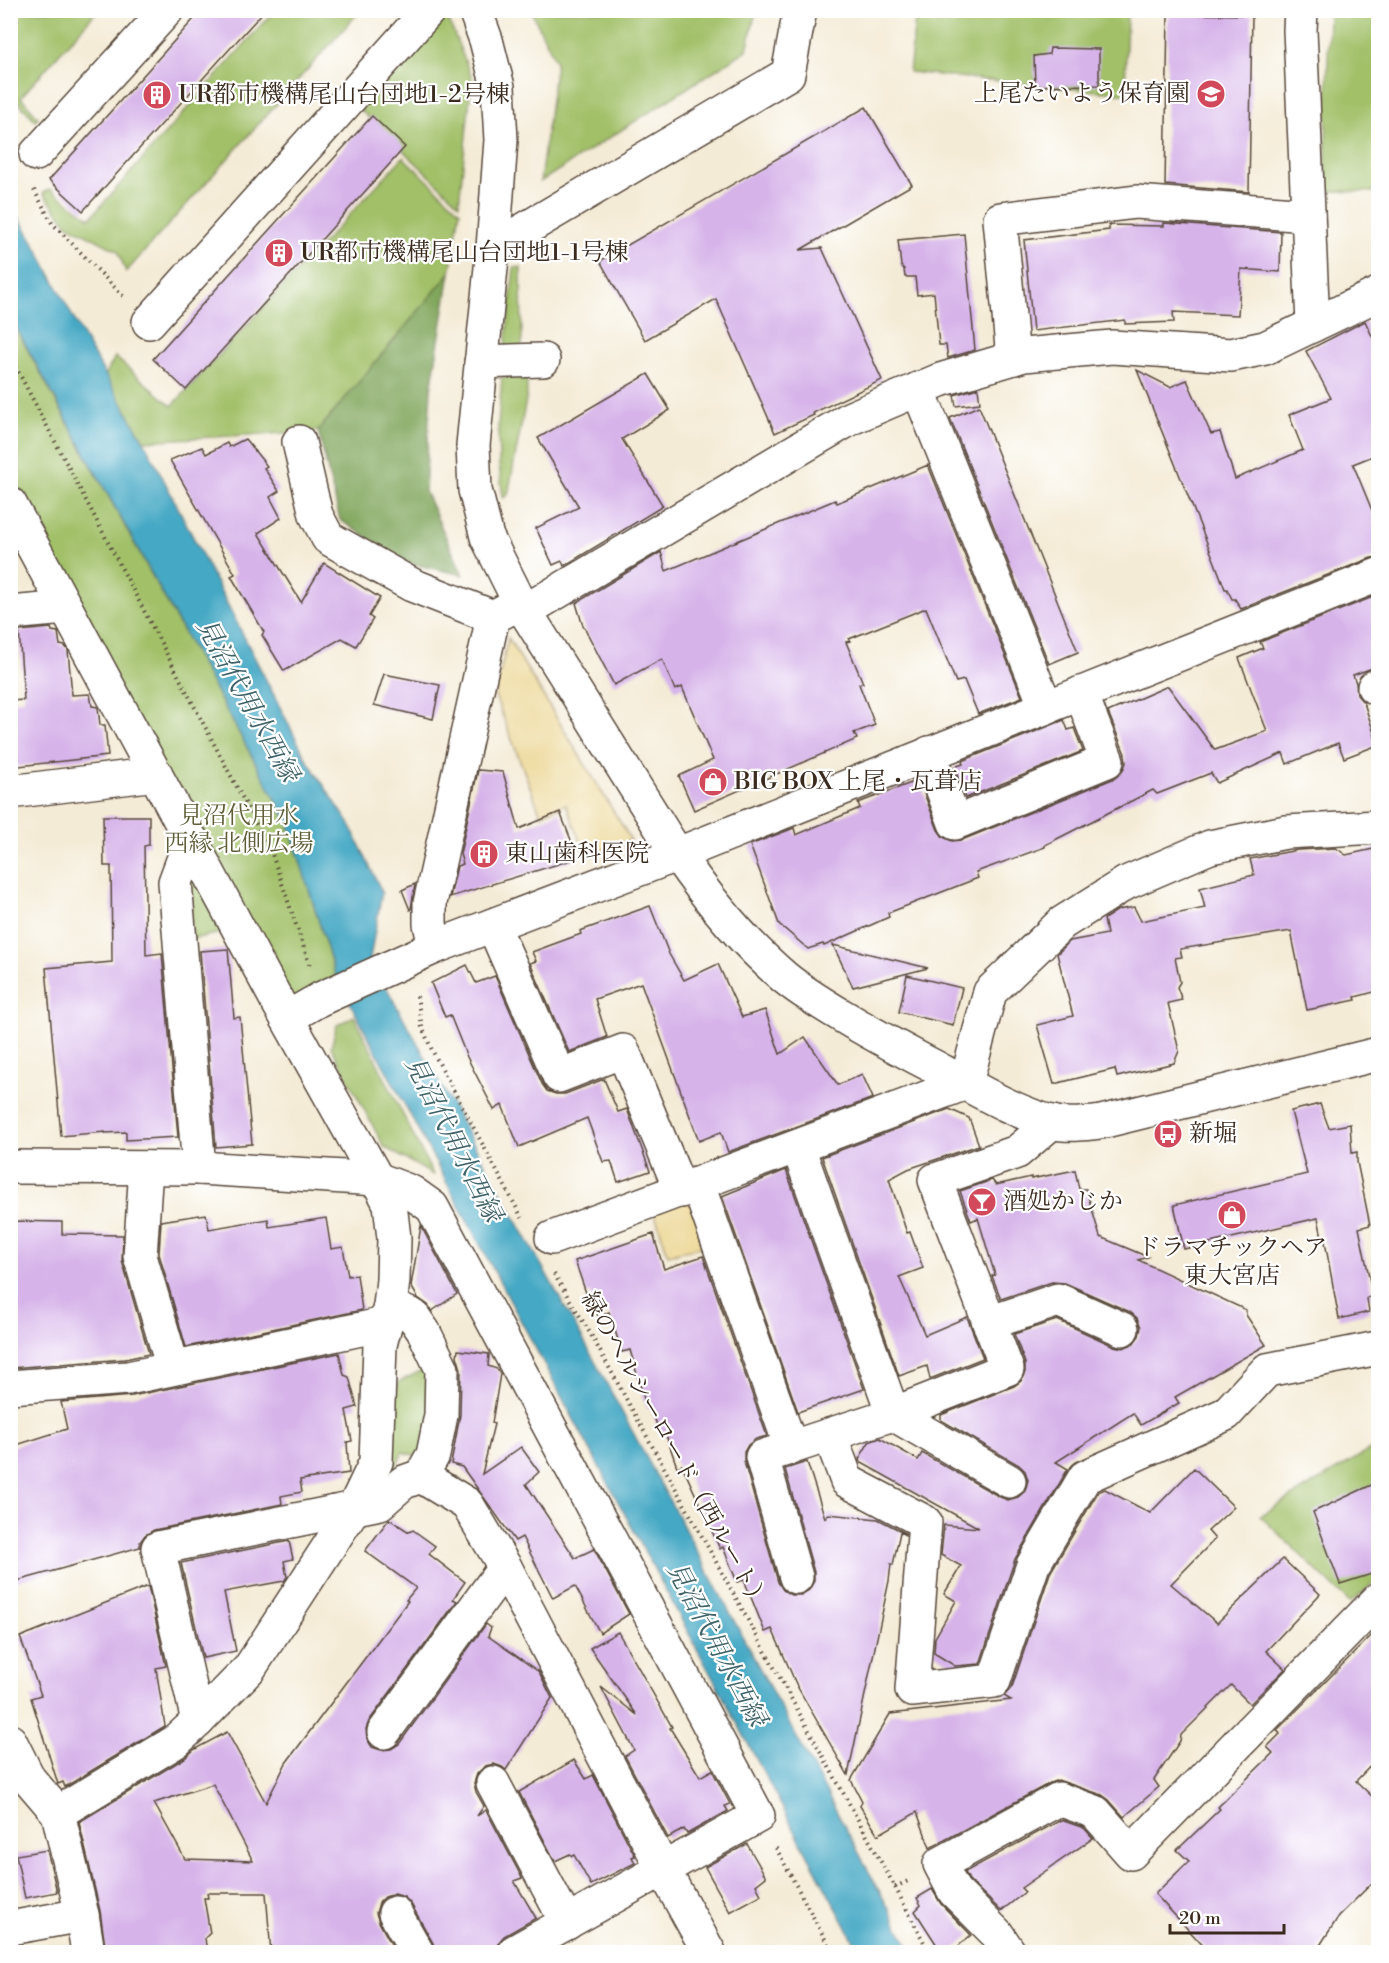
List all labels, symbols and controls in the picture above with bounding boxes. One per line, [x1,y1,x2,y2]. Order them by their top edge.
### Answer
school or university icon: 上尾たいよう保育園 [1195,78,1227,110]
building icon: UR都市機構尾山台団地1-2号棟 [141,79,173,111]
place label: 上尾たいよう保育園 [974,79,1190,109]
place label: UR都市機構尾山台団地1-2号棟 [178,80,510,110]
building icon: UR都市機構尾山台団地1-1号棟 [263,237,295,269]
place label: UR都市機構尾山台団地1-1号棟 [300,238,628,268]
water label: 見沼代用水西縁 [189,613,307,790]
shop icon: BIG BOX 上尾・瓦葺店 [697,766,729,798]
place label: BIG BOX 上尾・瓦葺店 [733,767,982,797]
park label: 見沼代用水 西縁 北側広場 [165,801,313,859]
building icon: 東山歯科医院 [468,838,500,870]
place label: 東山歯科医院 [505,839,649,869]
water label: 見沼代用水西縁 [397,1051,510,1230]
bus stop icon: 新堀 [1152,1118,1184,1150]
place label: 新堀 [1189,1119,1237,1149]
bar icon: 酒処かじか [966,1186,998,1218]
place label: 酒処かじか [1003,1187,1123,1217]
shop icon: ドラマチックヘア 東大宮店 [1216,1199,1248,1231]
place label: ドラマチックヘア 東大宮店 [1137,1233,1327,1291]
street label: 緑のヘルシーロード（西ルート） [574,1287,774,1615]
water label: 見沼代用水西緑 [659,1556,774,1735]
scale bar [1170,1897,1284,1935]
text: 20 m [1179,1907,1221,1930]

